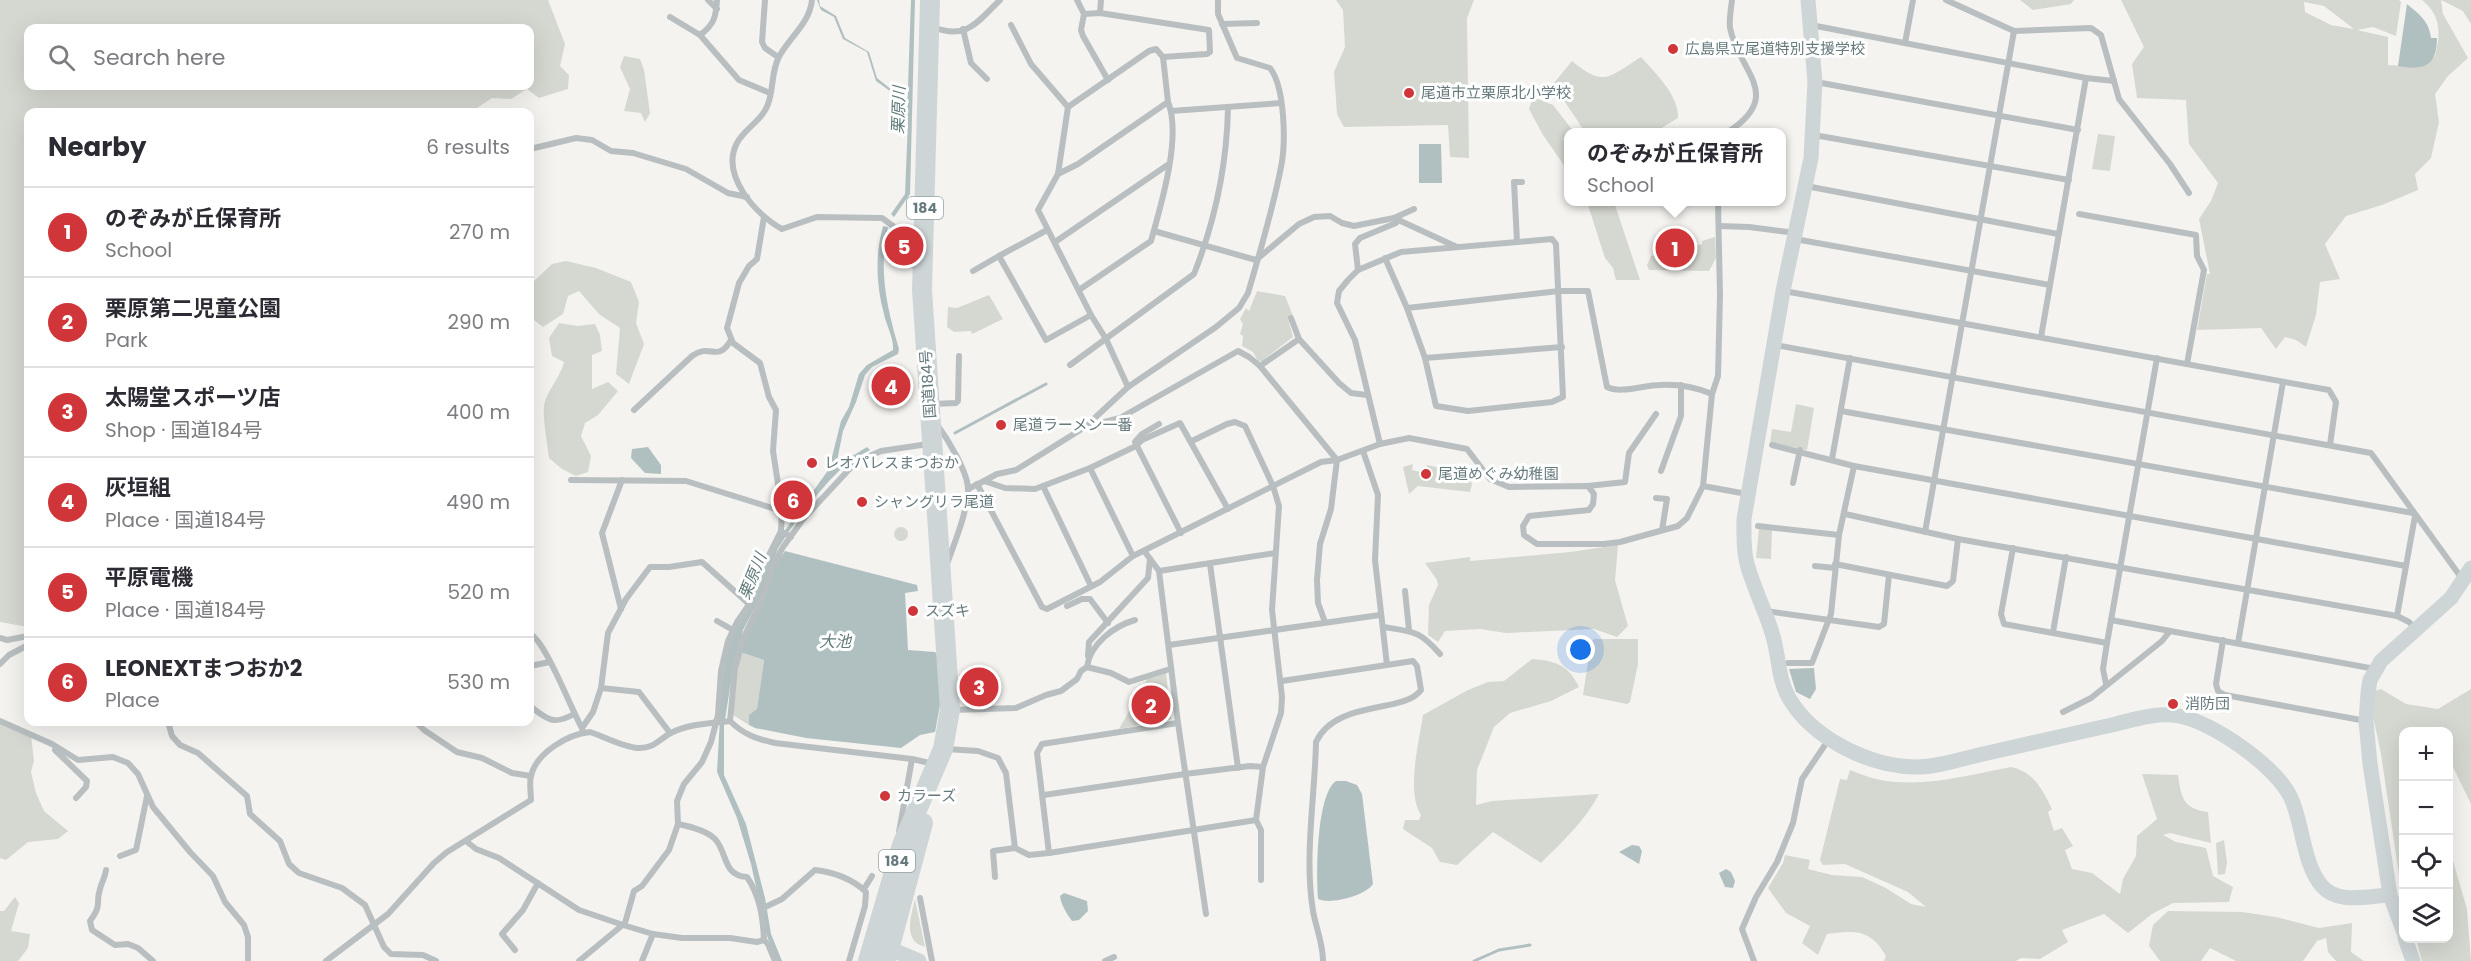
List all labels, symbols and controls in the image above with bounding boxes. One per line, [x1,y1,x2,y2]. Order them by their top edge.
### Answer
search box [24,24,534,90]
place label: 広島県立尾道特別支援学校 [1685,38,1865,59]
icon: search [45,41,78,74]
text: Search here [93,42,226,73]
marker: 広島県立尾道特別支援学校 [1666,42,1680,56]
place label: 尾道市立栗原北小学校 [1421,82,1571,103]
water label: 栗原川 [886,84,911,134]
marker: 尾道市立栗原北小学校 [1402,86,1416,100]
popup [1564,128,1786,206]
text: Nearby [48,129,146,165]
text: 6 results [426,133,510,161]
text: のぞみが丘保育所 [1587,138,1763,169]
text: School [1587,171,1654,199]
road number: 184 [907,197,943,219]
text: のぞみが丘保育所 [105,203,281,234]
text: 1 [64,218,71,246]
text: 270 m [449,218,510,246]
pin: 5 [884,224,924,268]
pin: 1 [1656,226,1694,270]
text: School [105,236,172,264]
text: 栗原第二児童公園 [105,293,281,324]
text: 2 [62,308,73,336]
text: 290 m [447,308,510,336]
text: Park [105,326,148,354]
street label: 国道184号 [915,349,940,419]
pin: 4 [872,364,910,408]
text: 太陽堂スポーツ店 [105,382,281,413]
text: 3 [61,398,74,426]
text: 400 m [446,398,510,426]
place label: 尾道ラーメン一番 [1013,414,1132,435]
text: Shop · 国道184号 [105,416,262,444]
marker: 尾道ラーメン一番 [994,418,1008,432]
place label: レオパレスまつおか [824,452,959,473]
marker: レオパレスまつおか [805,456,819,470]
place label: 尾道めぐみ幼稚園 [1438,463,1558,484]
marker: 尾道めぐみ幼稚園 [1419,467,1433,481]
text: 灰垣組 [105,472,171,503]
pin: 6 [774,478,812,522]
text: 4 [61,488,74,516]
text: 490 m [446,488,510,516]
place label: シャングリラ尾道 [874,491,994,512]
marker: シャングリラ尾道 [855,495,869,509]
text: Place · 国道184号 [105,506,266,534]
water label: 栗原川 [733,548,773,603]
text: 平原電機 [105,562,193,593]
text: 5 [61,578,74,606]
text: 520 m [447,578,510,606]
text: Place · 国道184号 [105,596,266,624]
place label: スズキ [925,600,970,621]
marker: スズキ [906,604,920,618]
water label: 大池 [819,630,853,653]
your location [1566,635,1595,664]
text: LEONEXTまつおか2 [105,653,302,684]
pin: 3 [960,664,998,710]
text: 6 [61,668,74,696]
text: 530 m [447,668,510,696]
pin: 2 [1132,682,1170,728]
text: Place [105,686,160,714]
place label: 消防団 [2185,693,2230,714]
marker: 消防団 [2166,697,2180,711]
map controls [2399,727,2453,943]
button: + [2399,727,2453,781]
button: − [2399,781,2453,835]
place label: カラーズ [897,785,956,806]
marker: カラーズ [878,789,892,803]
button: locate [2399,835,2453,889]
road number: 184 [879,850,915,872]
button: layers [2399,889,2453,943]

